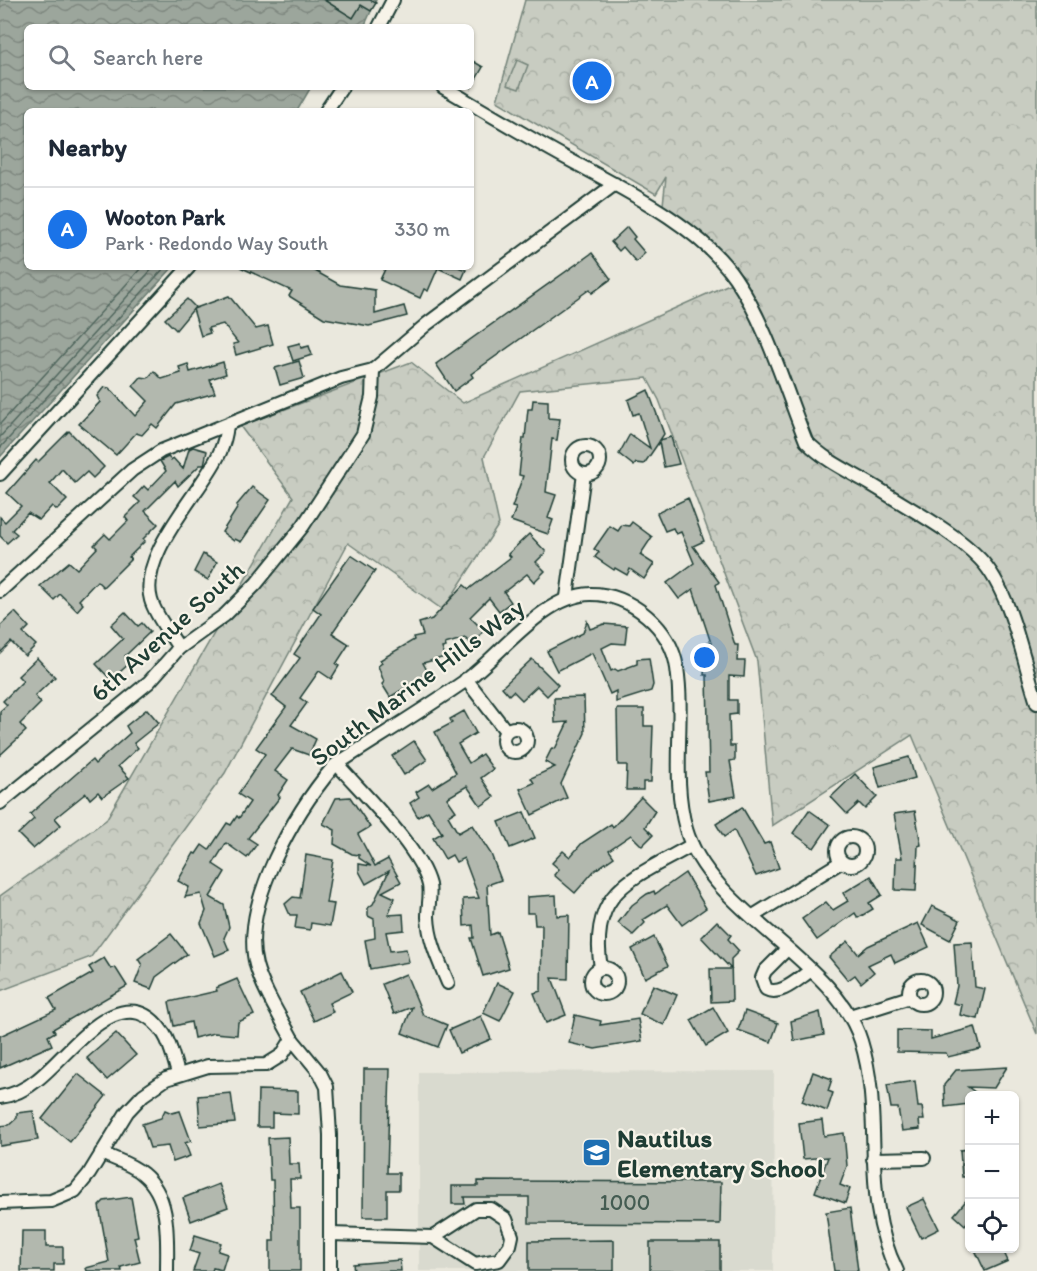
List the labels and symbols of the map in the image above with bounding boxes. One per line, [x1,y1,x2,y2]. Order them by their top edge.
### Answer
pin: A [572,58,612,104]
street label: 6th Avenue South [83,553,251,709]
street label: South Marine Hills Way [304,591,530,773]
your location [690,643,719,672]
place label: Nautilus Elementary School [617,1122,825,1184]
school or university icon: Nautilus Elementary School [580,1137,612,1169]
house number: 1000 [600,1189,650,1216]

